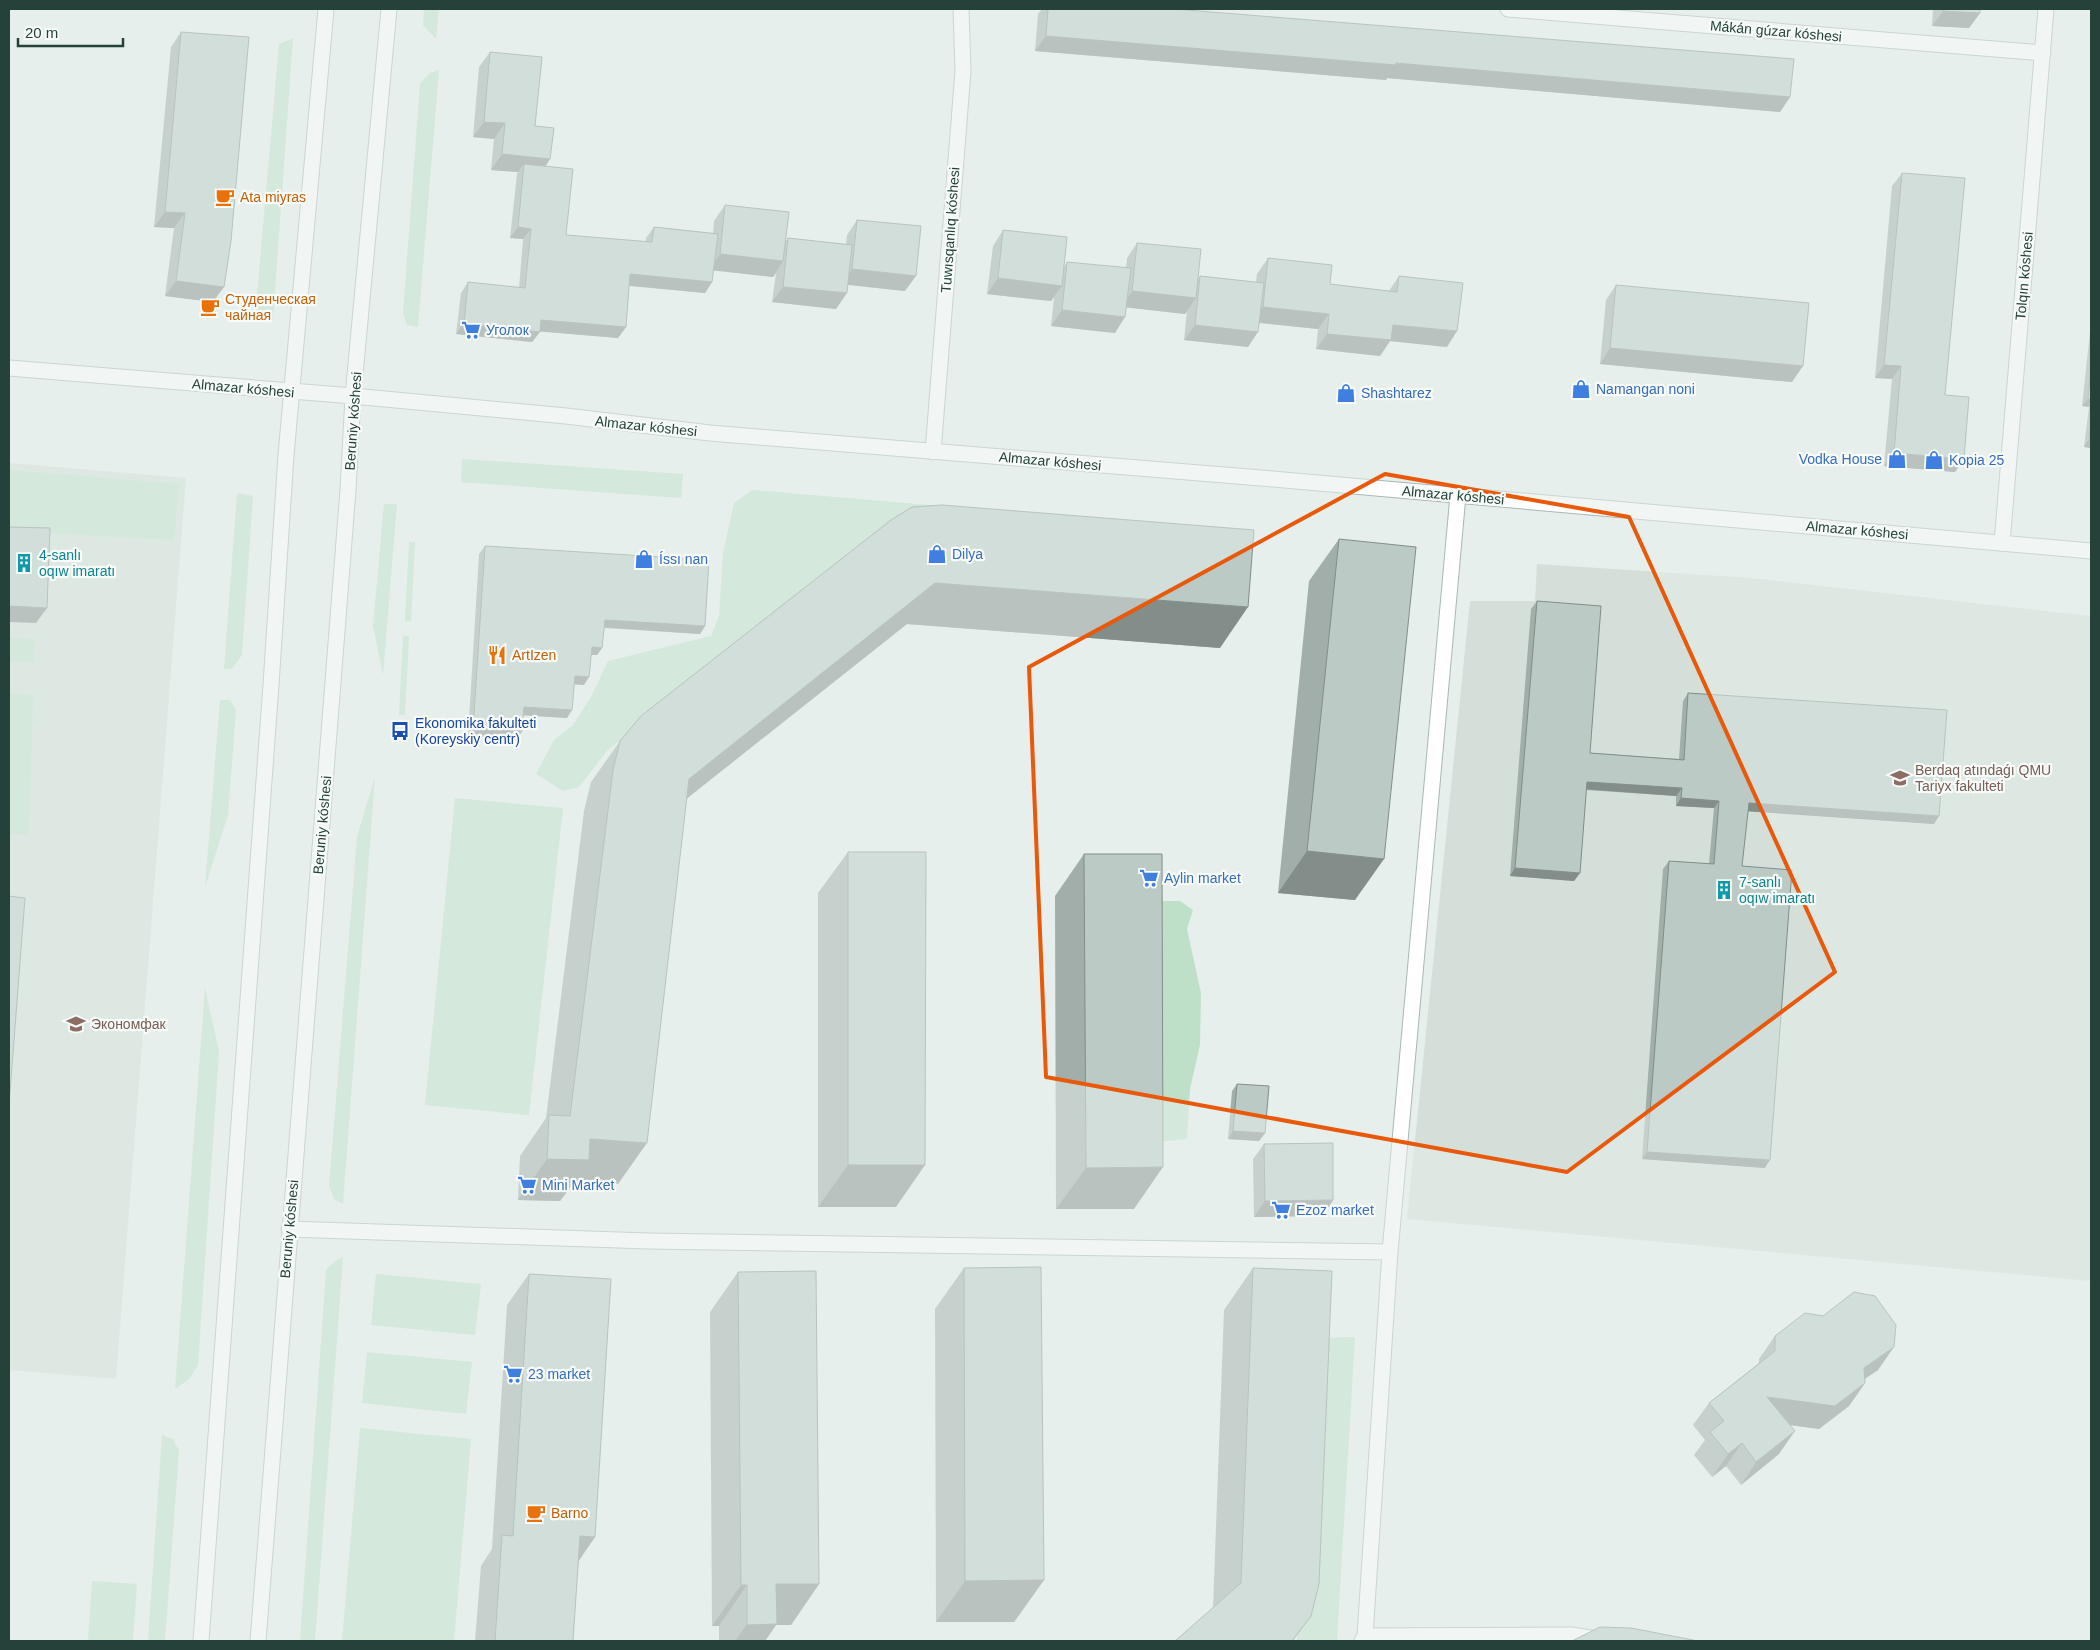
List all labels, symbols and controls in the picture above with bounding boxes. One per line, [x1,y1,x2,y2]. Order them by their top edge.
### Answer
scale bar [18,15,122,47]
street label: Mákán gúzar kóshesi [1709,17,1843,45]
text: 20 m [25,24,58,41]
street label: Tuwısqanlıq kóshesi [938,166,962,294]
cafe icon: Ata miyras [214,186,236,208]
place label: Ata miyras [240,189,306,205]
street label: Tolqın kóshesi [2012,231,2036,321]
place label: Студенческая чайная [225,291,316,323]
cafe icon: Студенческая чайная [199,296,221,318]
supermarket icon: Уголок [460,319,482,341]
place label: Уголок [486,322,530,338]
street label: Beruniy kóshesi [342,371,364,471]
street label: Almazar kóshesi [191,376,295,400]
shop icon: Namangan noni [1570,378,1592,400]
place label: Namangan noni [1596,381,1695,397]
shop icon: Shashtarez [1335,382,1357,404]
place label: Shashtarez [1361,385,1432,401]
street label: Almazar kóshesi [594,413,698,439]
shop icon: Vodka House [1886,448,1908,470]
street label: Almazar kóshesi [998,449,1102,473]
shop icon: Kopia 25 [1923,449,1945,471]
place label: Vodka House [1799,451,1882,467]
place label: Kopia 25 [1949,452,2004,468]
street label: Almazar kóshesi [1401,483,1505,507]
street label: Almazar kóshesi [1805,518,1909,542]
shop icon: Dilya [926,543,948,565]
place label: Dilya [952,546,983,562]
place label: 4-sanlı oqıw imaratı [39,547,115,579]
shop icon: Íssı nan [633,548,655,570]
place label: Íssı nan [659,551,708,567]
building icon: 4-sanlı oqıw imaratı [13,552,35,574]
restaurant icon: ArtIzen [486,644,508,666]
place label: ArtIzen [512,647,556,663]
place label: Ekonomika fakulteti (Koreyskiy centr) [415,715,536,747]
bus stop icon: Ekonomika fakulteti (Koreyskiy centr) [389,720,411,742]
place label: Berdaq atındaǵı QMU Tariyx fakulteti [1915,762,2051,794]
school or university icon: Berdaq atındaǵı QMU Tariyx fakulteti [1889,767,1911,789]
street label: Beruniy kóshesi [310,775,334,875]
supermarket icon: Aylin market [1138,867,1160,889]
place label: Aylin market [1164,870,1241,886]
place label: 7-sanlı oqıw imaratı [1739,874,1815,906]
building icon: 7-sanlı oqıw imaratı [1713,879,1735,901]
school or university icon: Экономфак [65,1013,87,1035]
place label: Экономфак [91,1016,167,1032]
supermarket icon: Mini Market [516,1174,538,1196]
place label: Mini Market [542,1177,614,1193]
street label: Beruniy kóshesi [277,1179,301,1279]
supermarket icon: Ezoz market [1270,1199,1292,1221]
place label: Ezoz market [1296,1202,1374,1218]
supermarket icon: 23 market [502,1363,524,1385]
place label: 23 market [528,1366,590,1382]
cafe icon: Barno [525,1502,547,1524]
place label: Barno [551,1505,589,1521]

